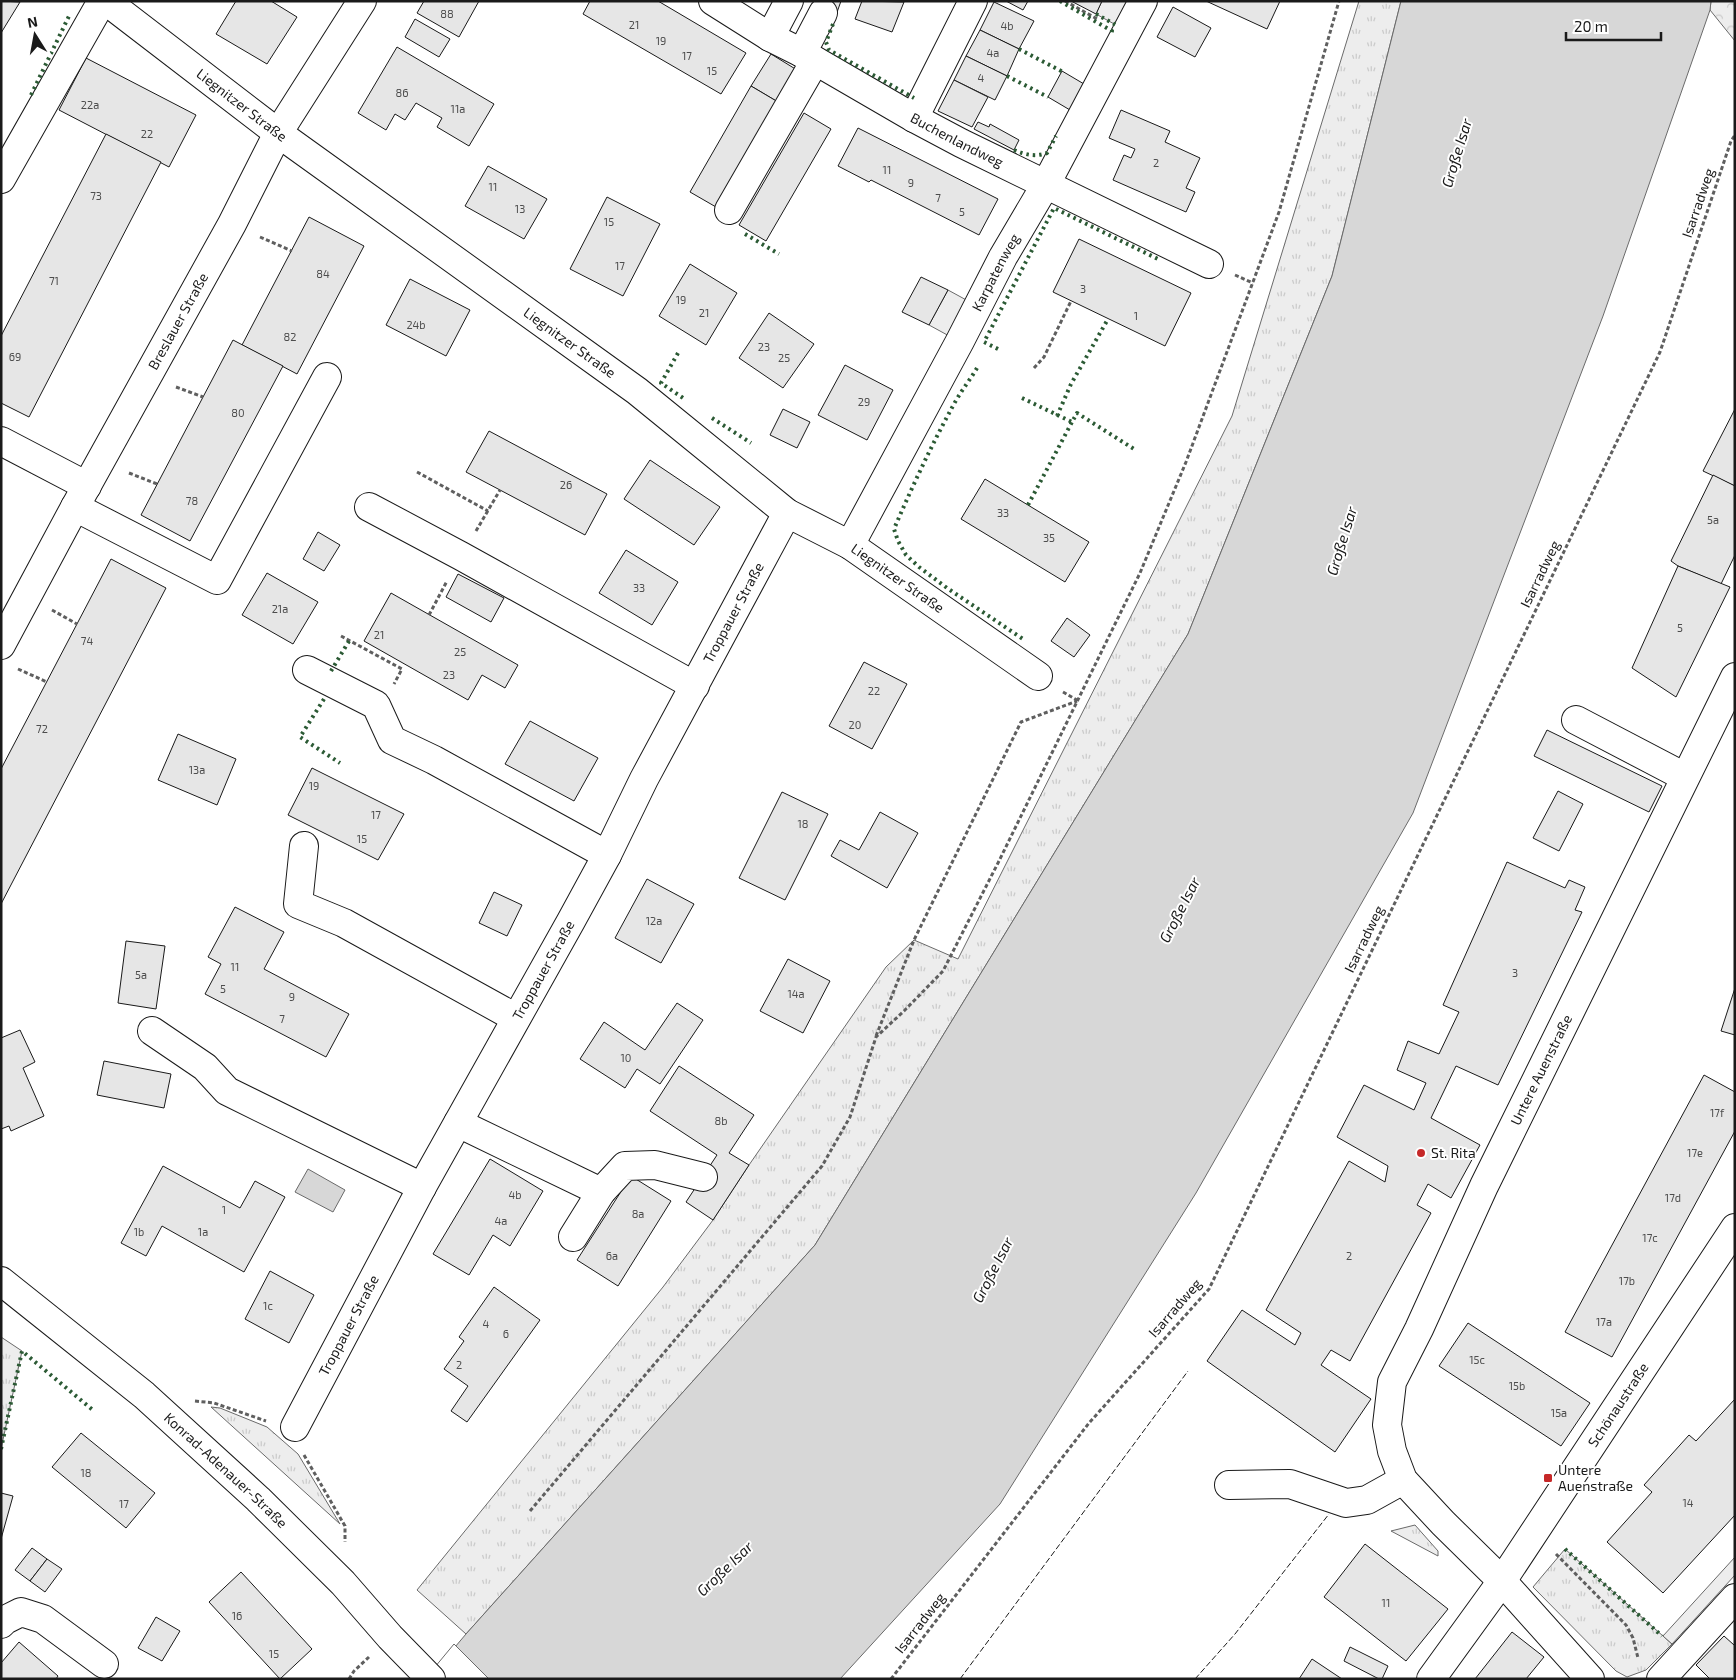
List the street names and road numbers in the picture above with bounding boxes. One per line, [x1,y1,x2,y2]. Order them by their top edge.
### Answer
street label: Liegnitzer Straße [193,65,291,145]
street label: Buchenlandweg [908,109,1007,171]
street label: Isarradweg [1678,166,1717,240]
street label: Karpatenweg [968,230,1023,314]
street label: Breslauer Straße [144,270,211,372]
street label: Liegnitzer Straße [521,303,619,381]
street label: Isarradweg [1516,537,1563,610]
street label: Liegnitzer Straße [848,540,948,616]
street label: Troppauer Straße [699,559,767,666]
street label: Isarradweg [1340,902,1387,975]
street label: Troppauer Straße [508,917,578,1023]
street label: Untere Auenstraße [1506,1012,1575,1128]
street label: Troppauer Straße [315,1272,382,1378]
street label: Isarradweg [1145,1275,1205,1341]
street label: Schönaustraße [1584,1359,1652,1450]
street label: Konrad-Adenauer-Straße [161,1409,291,1531]
street label: Isarradweg [891,1589,949,1656]

